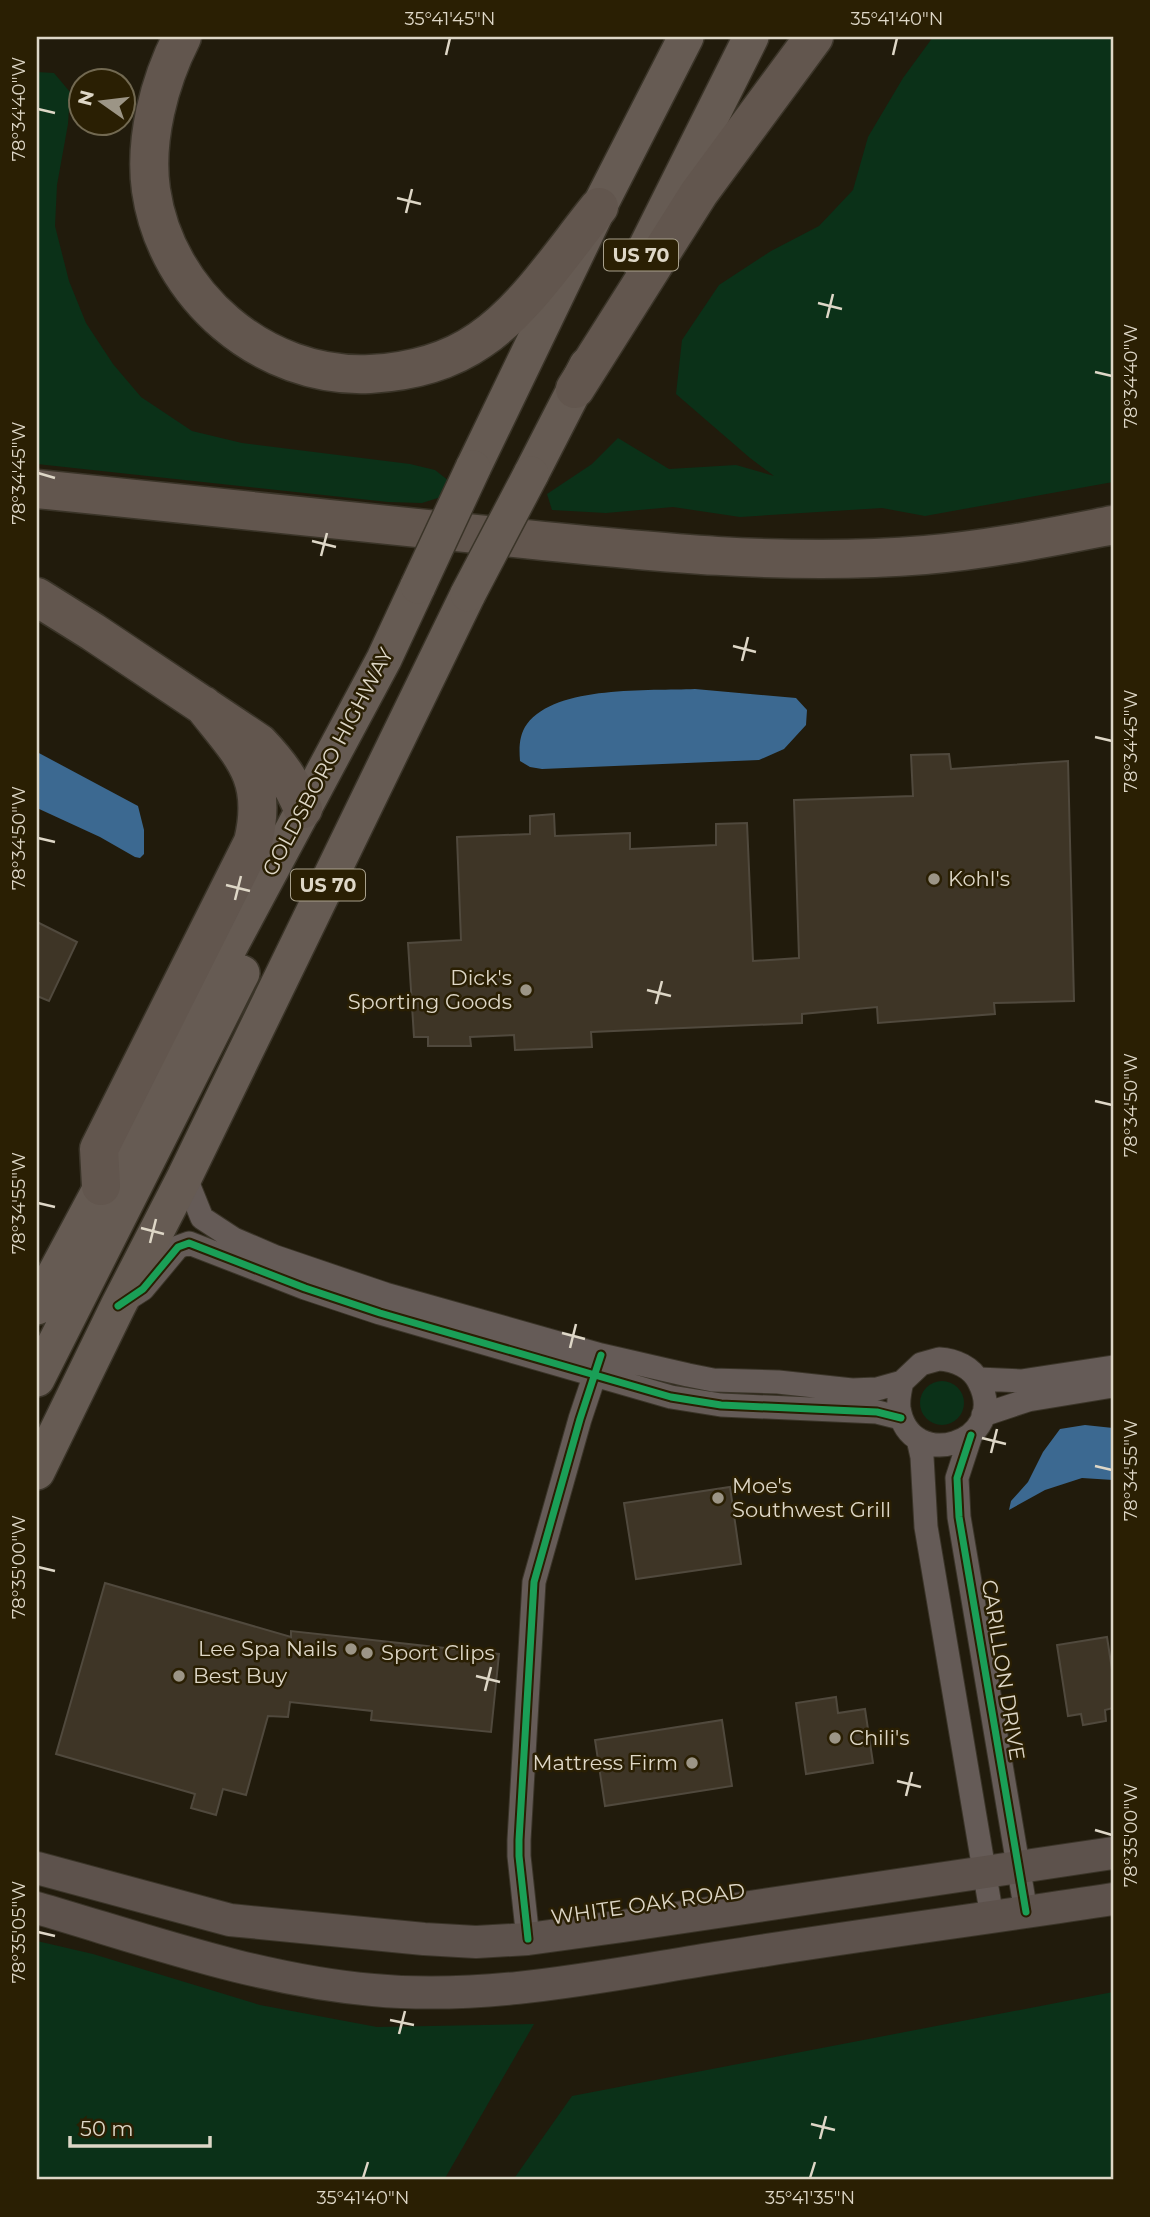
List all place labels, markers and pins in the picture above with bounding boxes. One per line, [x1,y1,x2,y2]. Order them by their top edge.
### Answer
place label: Kohl's [948,866,1010,891]
marker: Kohl's [926,871,942,887]
place label: Dick's Sporting Goods [348,965,512,1014]
marker: Dick's Sporting Goods [518,982,534,998]
place label: Moe's Southwest Grill [732,1473,891,1522]
marker: Moe's Southwest Grill [710,1490,726,1506]
place label: Lee Spa Nails [198,1636,337,1661]
place label: Sport Clips [381,1640,495,1665]
marker: Lee Spa Nails [343,1641,359,1657]
marker: Sport Clips [359,1645,375,1661]
place label: Best Buy [193,1663,288,1688]
marker: Best Buy [171,1668,187,1684]
place label: Chili's [849,1725,910,1750]
marker: Chili's [827,1730,843,1746]
place label: Mattress Firm [532,1750,678,1775]
marker: Mattress Firm [684,1755,700,1771]

